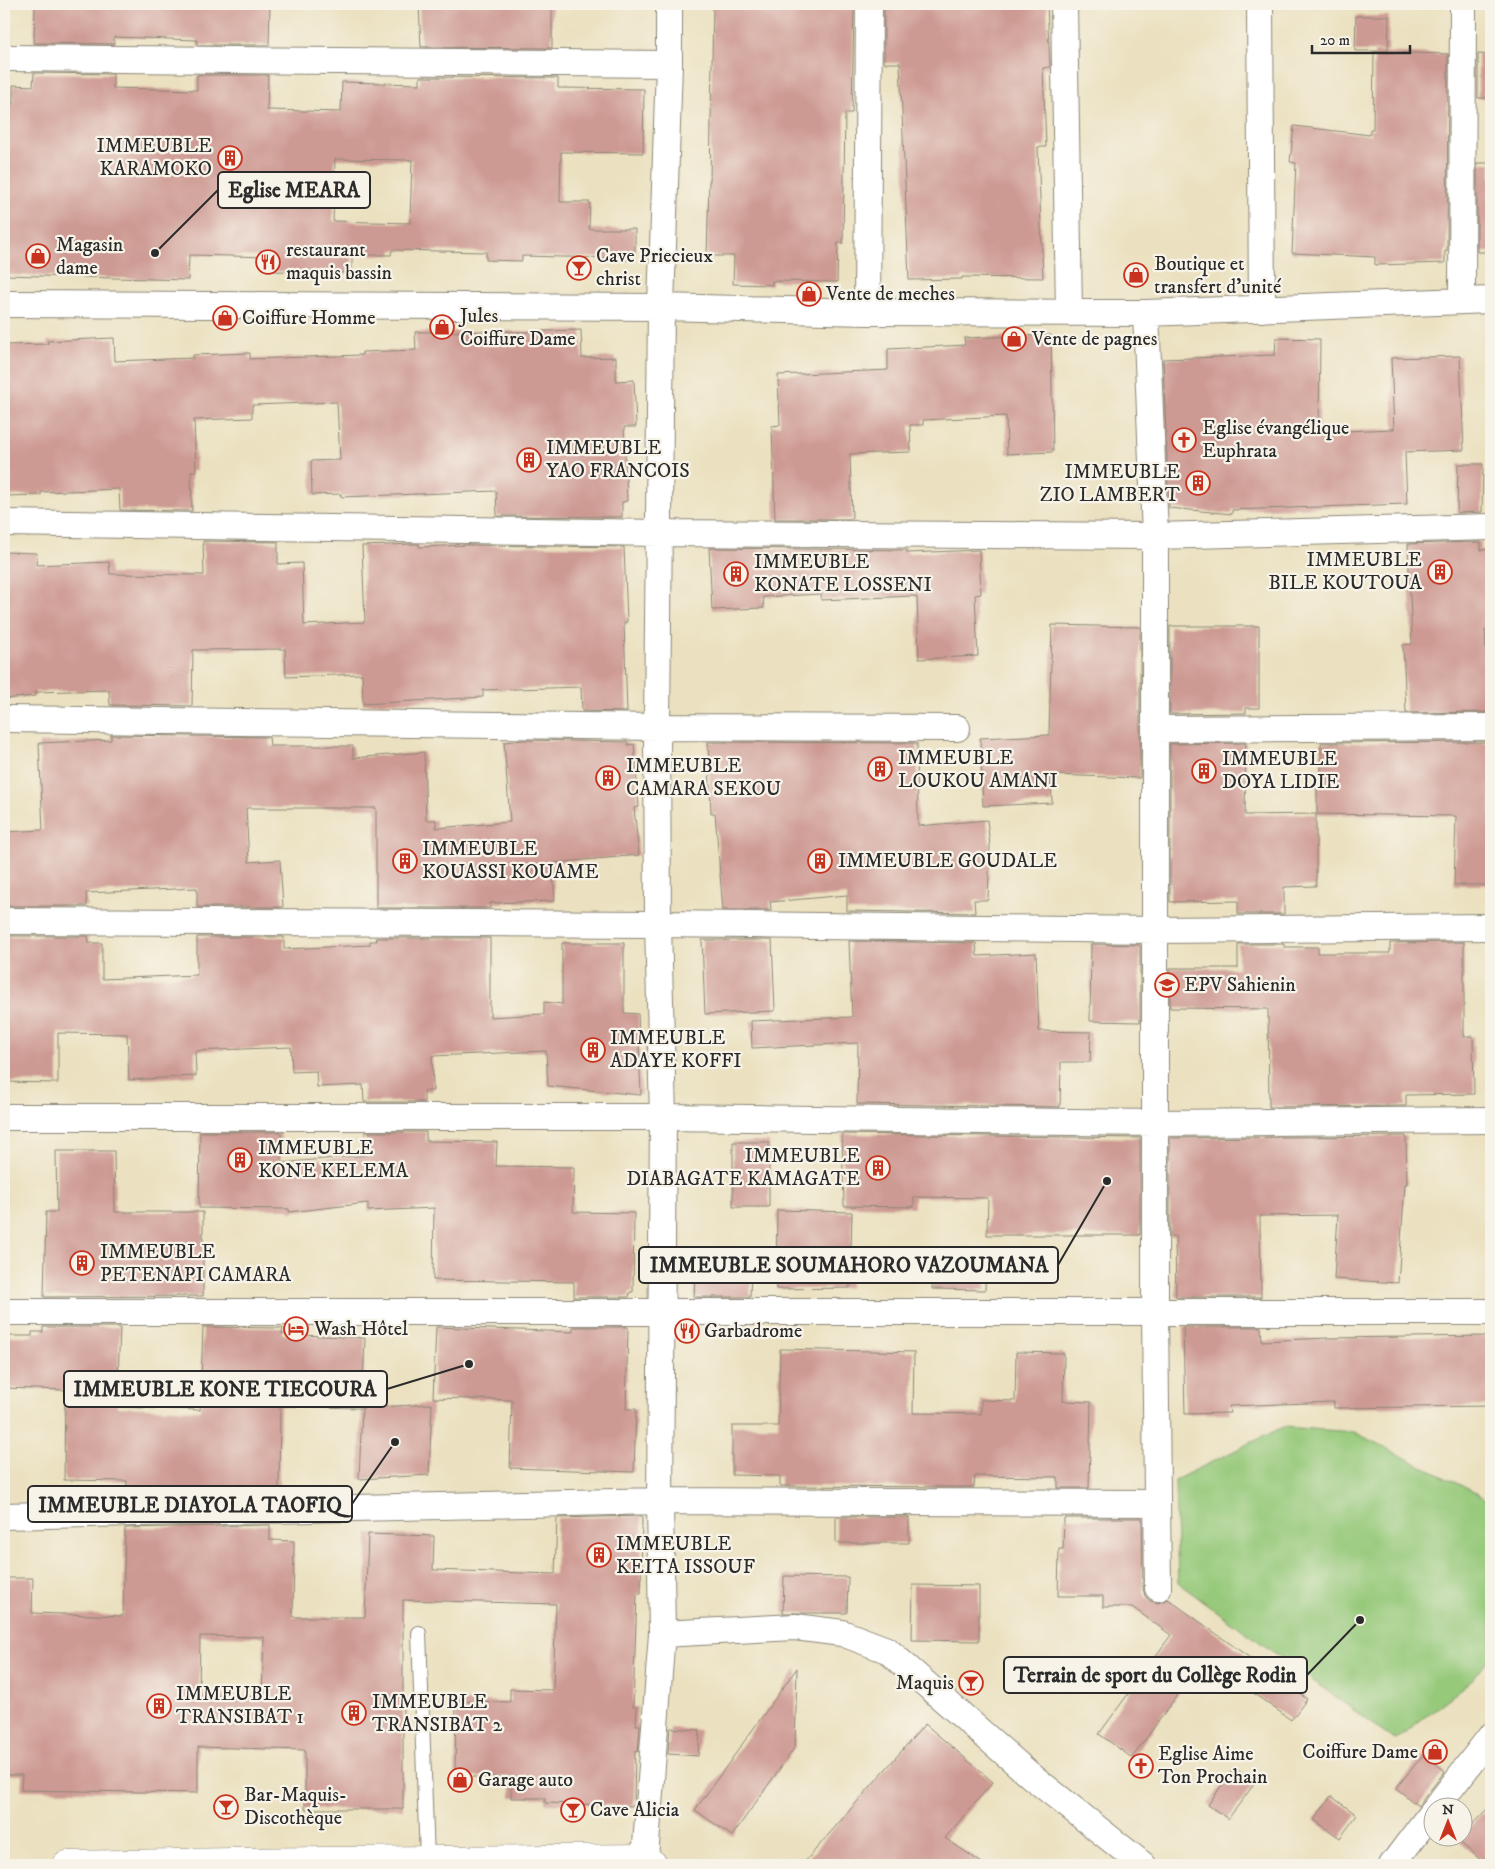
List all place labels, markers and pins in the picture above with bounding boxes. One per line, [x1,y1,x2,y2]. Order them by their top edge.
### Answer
place label: IMMEUBLE KARAMOKO [97,134,212,182]
building icon: IMMEUBLE KARAMOKO [217,145,243,171]
callout: Eglise MEARA [218,172,370,208]
place label: Magasin dame [56,233,124,281]
place label: restaurant maquis bassin [286,238,393,286]
shop icon: Magasin dame [25,243,51,269]
place label: Cave Priecieux christ [596,244,713,292]
restaurant icon: restaurant maquis bassin [255,249,281,275]
place label: Boutique et transfert d'unité [1154,252,1282,300]
bar icon: Cave Priecieux christ [566,255,592,281]
shop icon: Boutique et transfert d'unité [1123,262,1149,288]
shop icon: Vente de meches [796,281,822,307]
place label: Vente de meches [825,282,955,307]
place label: Jules Coiffure Dame [458,304,576,352]
shop icon: Coiffure Homme [212,305,238,331]
place label: Coiffure Homme [242,306,375,331]
shop icon: Jules Coiffure Dame [429,314,455,340]
shop icon: Vente de pagnes [1001,326,1027,352]
place label: Vente de pagnes [1031,327,1158,352]
place label: Eglise évangélique Euphrata [1202,416,1349,464]
church icon: Eglise évangélique Euphrata [1171,427,1197,453]
place label: IMMEUBLE YAO FRANCOIS [546,436,690,484]
building icon: IMMEUBLE YAO FRANCOIS [516,447,542,473]
place label: IMMEUBLE ZIO LAMBERT [1040,460,1180,508]
building icon: IMMEUBLE ZIO LAMBERT [1185,470,1211,496]
place label: IMMEUBLE BILE KOUTOUA [1268,548,1422,596]
place label: IMMEUBLE KONATE LOSSENI [754,550,932,598]
building icon: IMMEUBLE BILE KOUTOUA [1427,559,1453,585]
building icon: IMMEUBLE KONATE LOSSENI [723,561,749,587]
place label: IMMEUBLE LOUKOU AMANI [898,746,1058,794]
place label: IMMEUBLE DOYA LIDIE [1222,747,1339,795]
place label: IMMEUBLE CAMARA SEKOU [626,754,781,802]
building icon: IMMEUBLE LOUKOU AMANI [867,756,893,782]
building icon: IMMEUBLE DOYA LIDIE [1191,758,1217,784]
building icon: IMMEUBLE CAMARA SEKOU [595,765,621,791]
place label: IMMEUBLE KOUASSI KOUAME [422,837,599,885]
building icon: IMMEUBLE KOUASSI KOUAME [392,848,418,874]
building icon: IMMEUBLE GOUDALE [807,848,833,874]
place label: IMMEUBLE GOUDALE [838,849,1057,874]
school or university icon: EPV Sahienin [1154,972,1180,998]
place label: EPV Sahienin [1184,973,1296,998]
place label: IMMEUBLE ADAYE KOFFI [610,1026,741,1074]
building icon: IMMEUBLE ADAYE KOFFI [580,1037,606,1063]
place label: IMMEUBLE KONE KELEMA [258,1136,408,1184]
place label: IMMEUBLE DIABAGATE KAMAGATE [626,1144,860,1192]
building icon: IMMEUBLE KONE KELEMA [227,1147,253,1173]
building icon: IMMEUBLE DIABAGATE KAMAGATE [865,1155,891,1181]
place label: IMMEUBLE PETENAPI CAMARA [100,1240,291,1288]
callout: IMMEUBLE SOUMAHORO VAZOUMANA [639,1247,1058,1283]
building icon: IMMEUBLE PETENAPI CAMARA [69,1250,95,1276]
hotel icon: Wash Hôtel [283,1316,309,1342]
place label: Wash Hôtel [313,1317,408,1342]
restaurant icon: Garbadrome [674,1318,700,1344]
place label: Garbadrome [704,1319,802,1344]
callout: IMMEUBLE KONE TIECOURA [64,1371,387,1407]
callout: IMMEUBLE DIAYOLA TAOFIQ [28,1486,352,1522]
place label: IMMEUBLE KEITA ISSOUF [616,1532,755,1580]
building icon: IMMEUBLE KEITA ISSOUF [586,1542,612,1568]
callout: Terrain de sport du Collège Rodin [1004,1657,1307,1693]
bar icon: Maquis [958,1670,984,1696]
place label: Maquis [896,1671,954,1696]
place label: IMMEUBLE TRANSIBAT 1 [176,1682,304,1730]
place label: IMMEUBLE TRANSIBAT 2 [372,1690,502,1738]
building icon: IMMEUBLE TRANSIBAT 1 [146,1693,172,1719]
building icon: IMMEUBLE TRANSIBAT 2 [341,1700,367,1726]
shop icon: Coiffure Dame [1422,1739,1448,1765]
place label: Coiffure Dame [1302,1740,1418,1765]
place label: Eglise Aime Ton Prochain [1158,1742,1268,1790]
church icon: Eglise Aime Ton Prochain [1128,1753,1154,1779]
shop icon: Garage auto [447,1767,473,1793]
place label: Garage auto [478,1768,573,1793]
place label: Bar-Maquis- Discothèque [244,1783,347,1831]
bar icon: Bar-Maquis- Discothèque [213,1794,239,1820]
bar icon: Cave Alicia [560,1797,586,1823]
place label: Cave Alicia [590,1798,680,1823]

